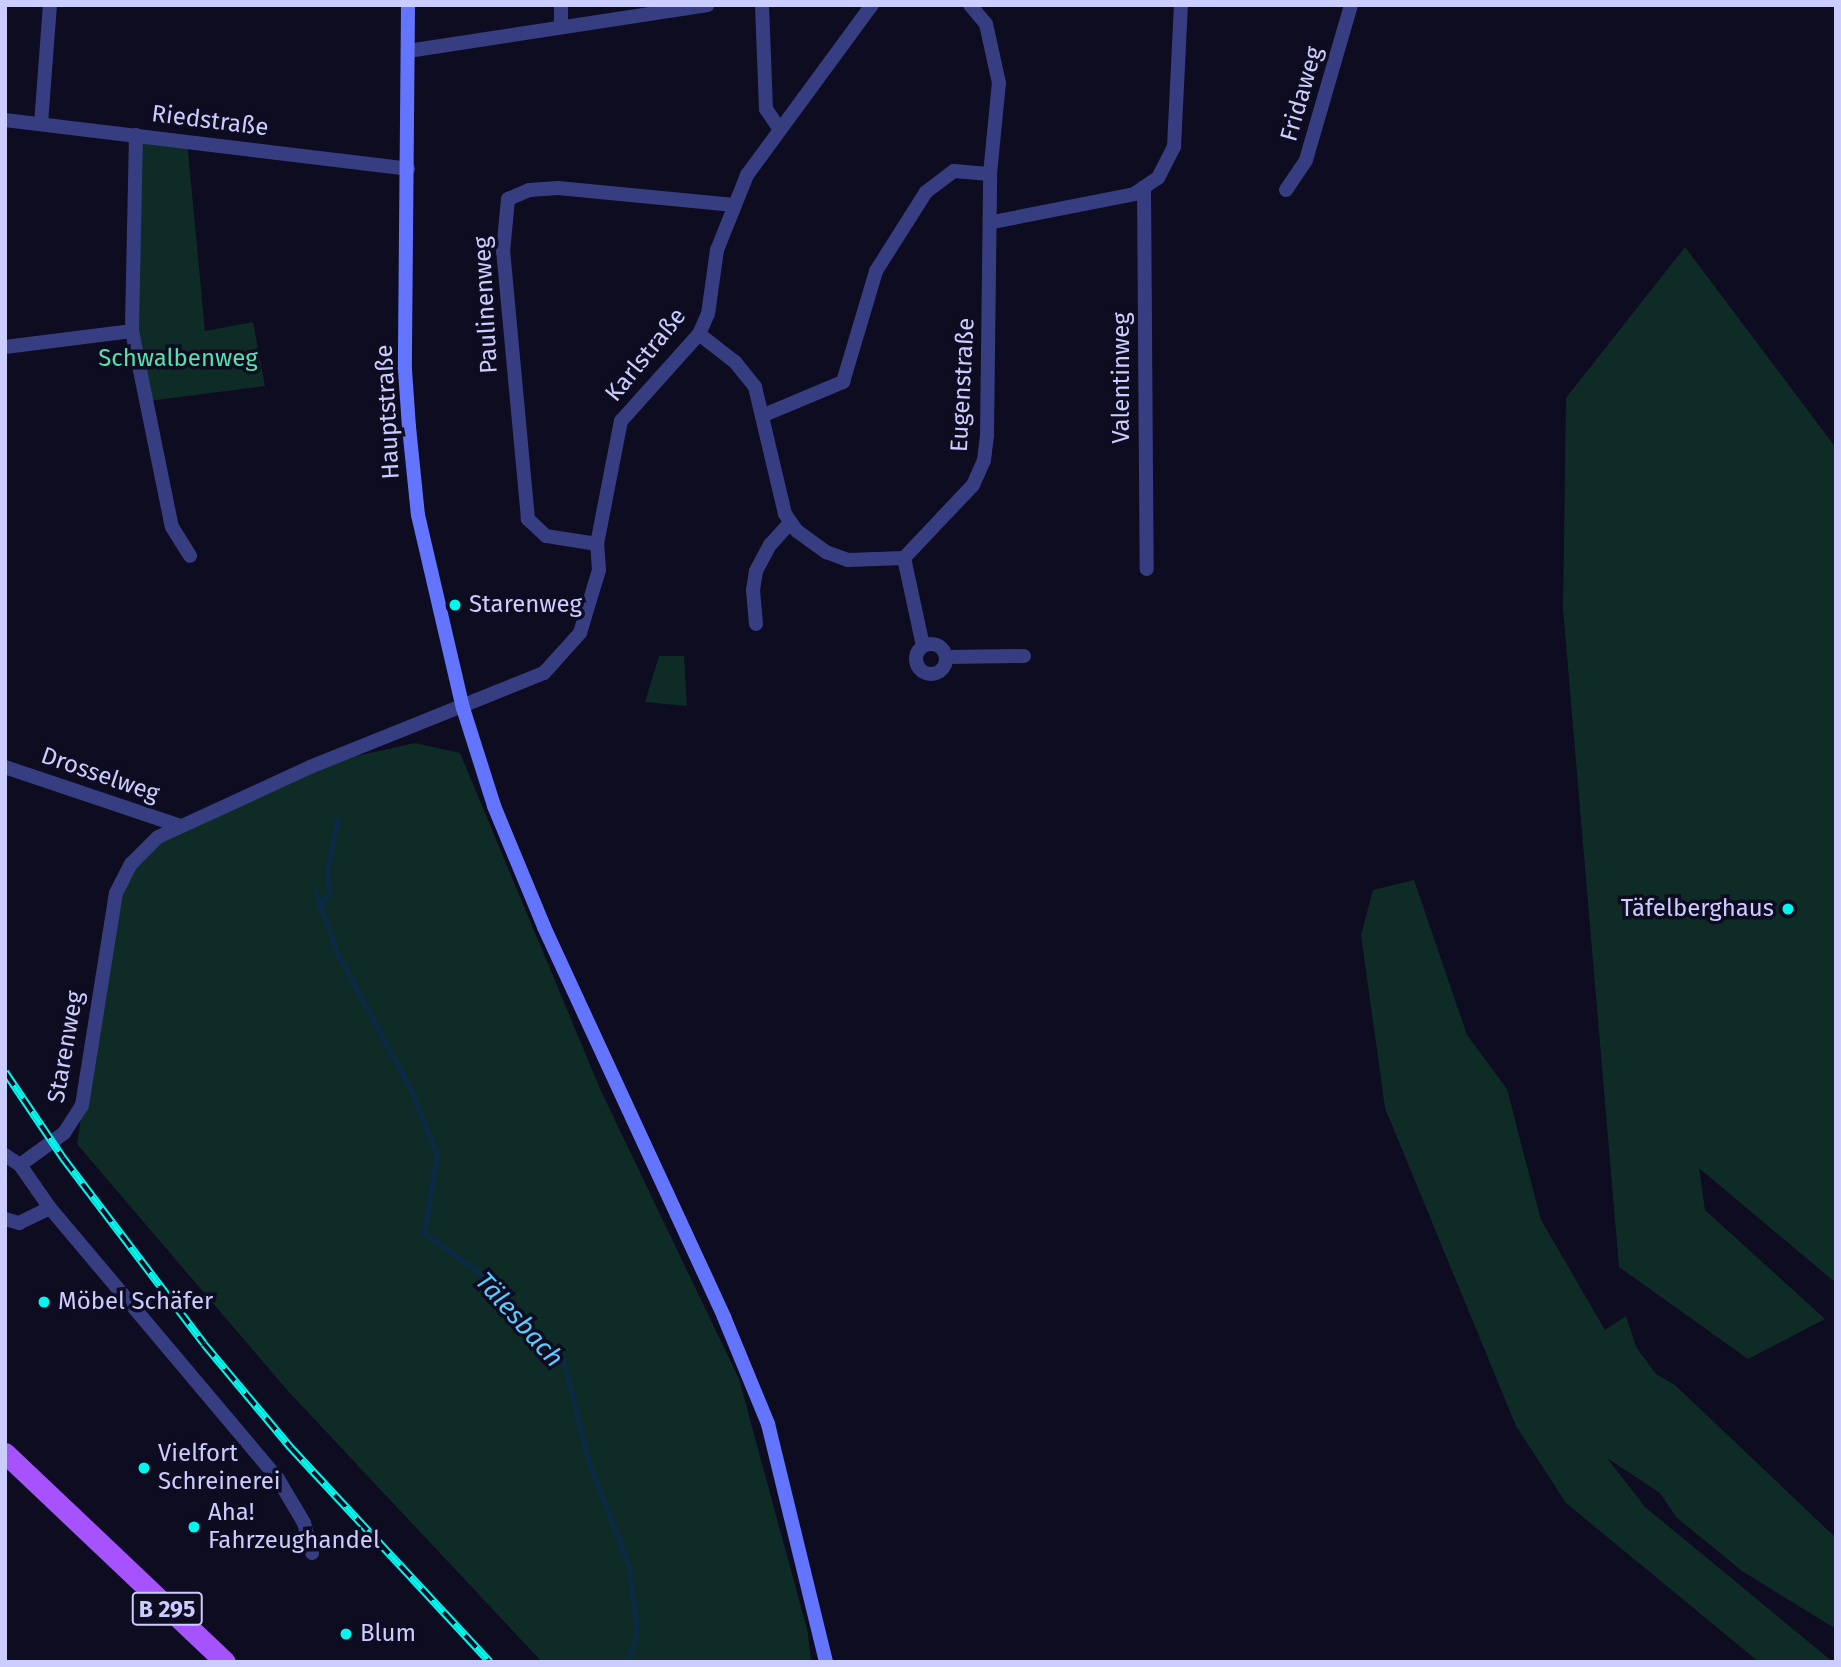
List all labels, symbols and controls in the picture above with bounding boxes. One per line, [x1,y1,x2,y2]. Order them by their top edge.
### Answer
street label: Fridaweg [1275,43,1329,145]
street label: Riedstraße [150,100,270,142]
street label: Paulinenweg [468,236,504,374]
street label: Karlstraße [600,302,692,408]
street label: Valentinweg [1108,312,1136,444]
street label: Eugenstraße [945,317,981,453]
street label: Hauptstraße [370,344,406,480]
park label: Schwalbenweg [98,345,258,373]
place label: Starenweg [469,591,582,619]
marker: Starenweg [447,597,463,613]
street label: Drosselweg [37,741,163,809]
place label: Täfelberghaus [1621,895,1774,923]
marker: Täfelberghaus [1780,901,1796,917]
street label: Starenweg [42,989,90,1105]
water label: Tälesbach [468,1266,570,1374]
place label: Möbel Schäfer [58,1288,213,1316]
marker: Möbel Schäfer [36,1294,52,1310]
place label: Vielfort Schreinerei [158,1440,281,1496]
marker: Vielfort Schreinerei [136,1460,152,1476]
place label: Aha! Fahrzeughandel [208,1499,380,1555]
marker: Aha! Fahrzeughandel [186,1519,202,1535]
road number: B 295 [130,1590,204,1628]
place label: Blum [360,1620,416,1648]
marker: Blum [338,1626,354,1642]

